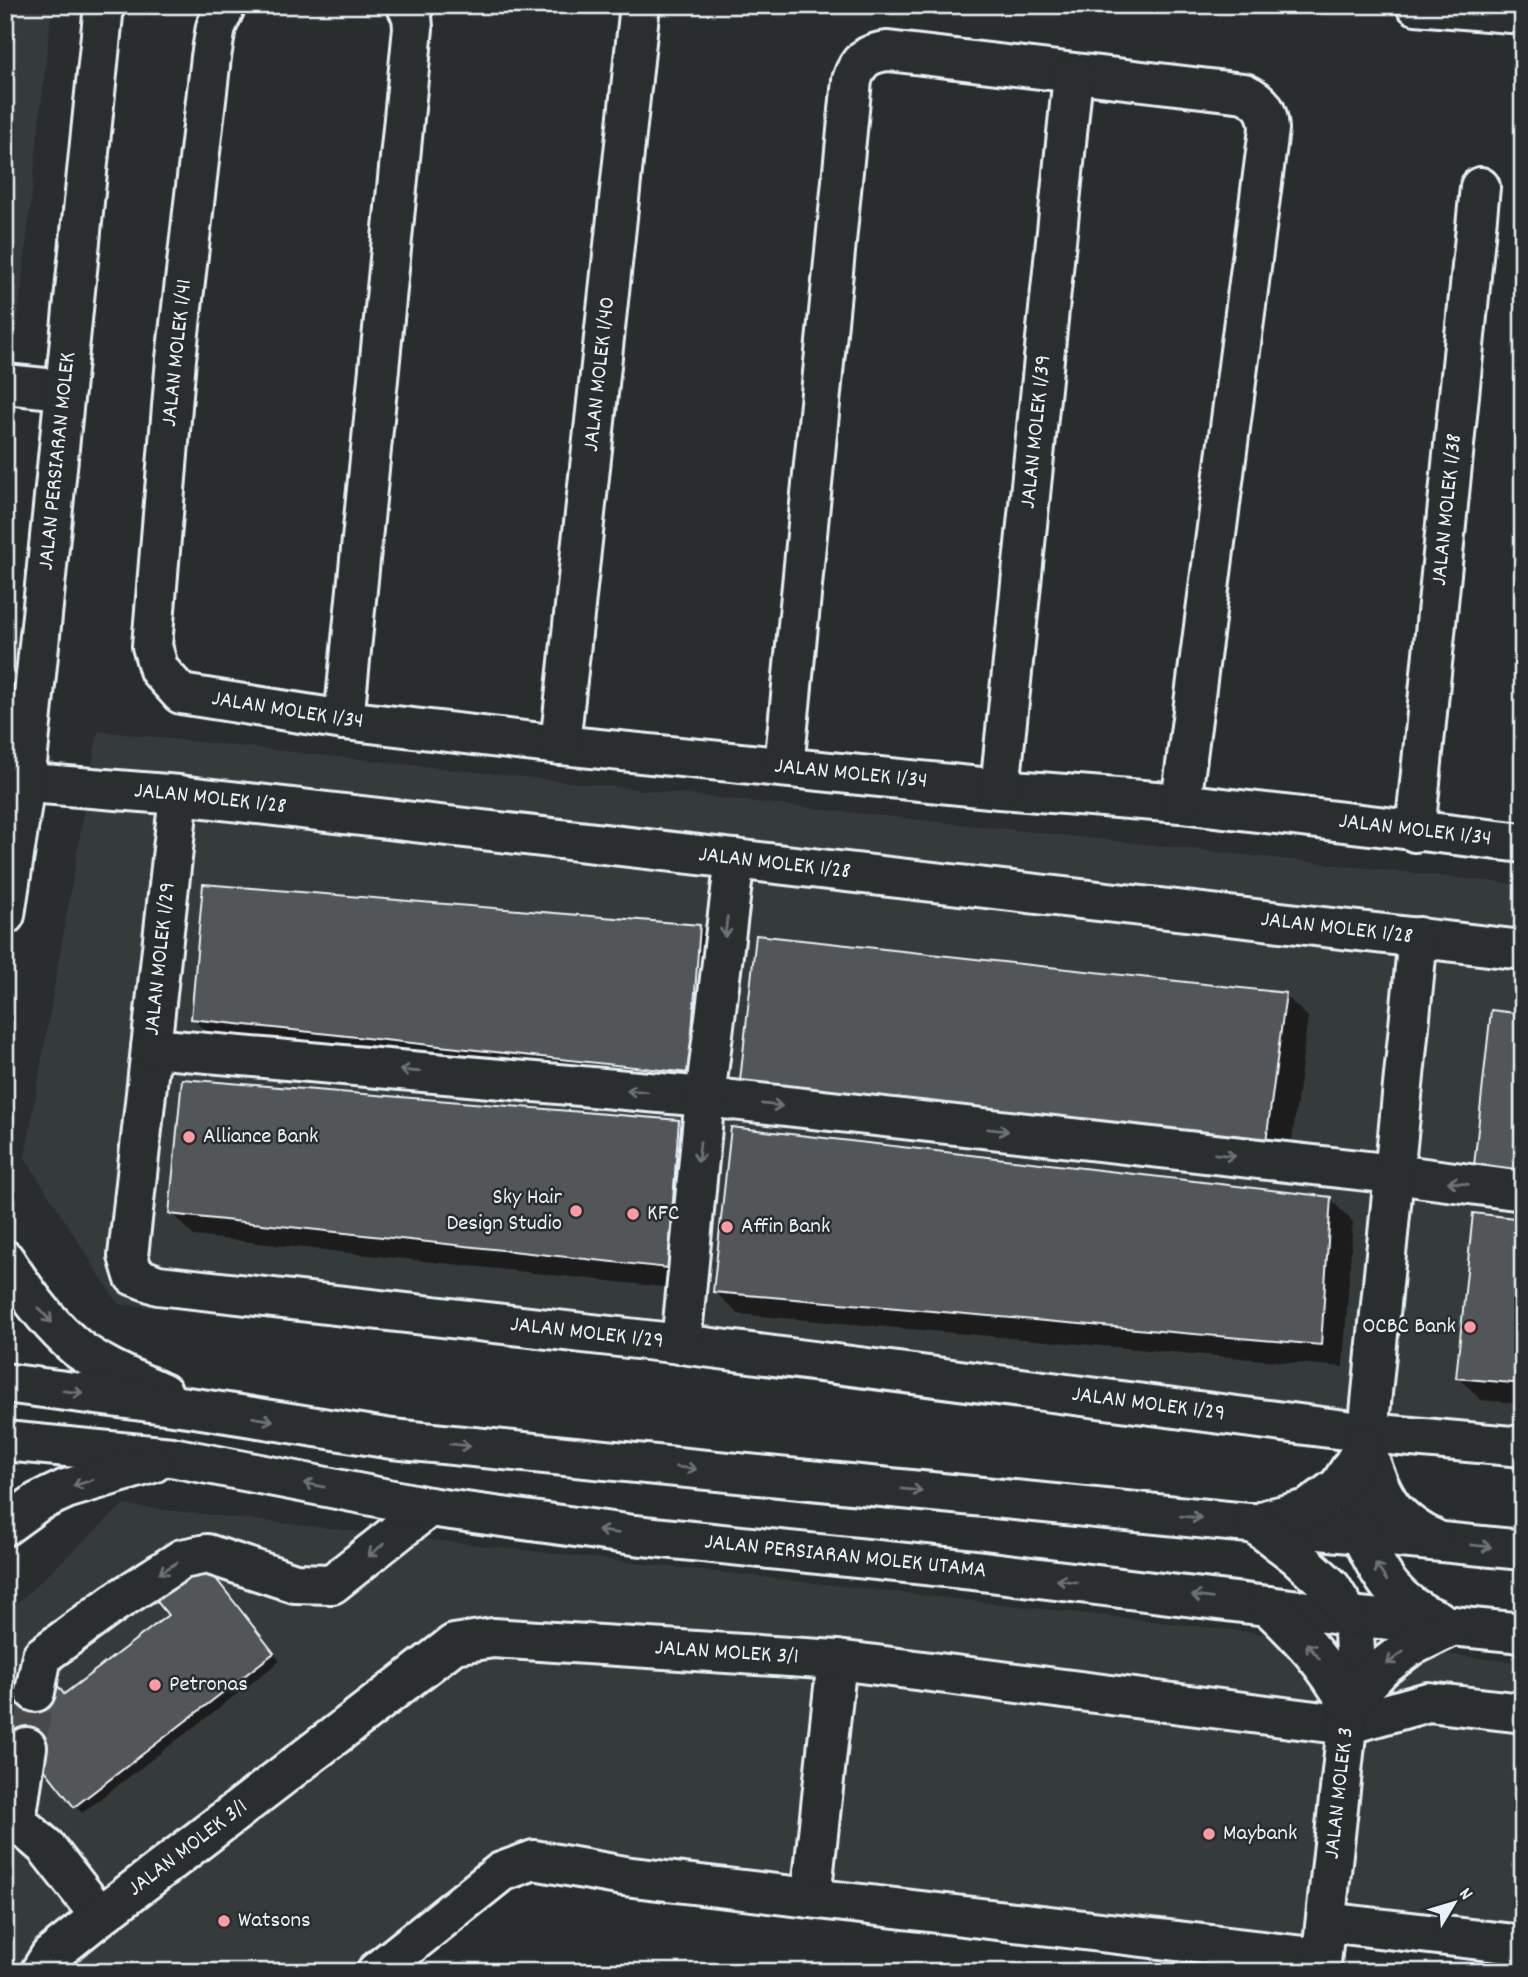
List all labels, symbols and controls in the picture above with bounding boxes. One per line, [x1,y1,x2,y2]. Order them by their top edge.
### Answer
street label: JALAN MOLEK 1/41 [154,278,202,428]
street label: JALAN MOLEK 1/40 [575,295,625,453]
street label: JALAN PERSIARAN MOLEK [30,350,85,572]
street label: JALAN MOLEK 1/39 [1012,353,1061,510]
street label: JALAN MOLEK 1/38 [1423,432,1472,587]
street label: JALAN MOLEK 1/34 [209,683,365,739]
street label: JALAN MOLEK 1/34 [773,750,929,798]
street label: JALAN MOLEK 1/28 [133,775,288,824]
street label: JALAN MOLEK 1/34 [1337,805,1493,856]
street label: JALAN MOLEK 1/28 [697,839,852,889]
street label: JALAN MOLEK 1/29 [137,881,185,1037]
street label: JALAN MOLEK 1/28 [1259,903,1415,954]
one-way arrow [720,915,733,937]
one-way arrow [399,1064,422,1077]
one-way arrow [626,1084,648,1097]
one-way arrow [761,1098,783,1111]
place label: Alliance Bank [203,1121,319,1154]
one-way arrow [987,1124,1009,1137]
marker: Alliance Bank [181,1129,197,1145]
one-way arrow [692,1141,705,1163]
one-way arrow [1213,1149,1235,1162]
one-way arrow [1447,1176,1470,1189]
place label: Sky Hair Design Studio [446,1182,562,1241]
place label: KFC [647,1198,679,1231]
marker: Sky Hair Design Studio [568,1203,584,1219]
marker: KFC [625,1206,641,1222]
place label: Affin Bank [741,1211,830,1244]
marker: Affin Bank [719,1219,735,1235]
one-way arrow [37,1306,53,1324]
street label: JALAN MOLEK 1/29 [508,1308,665,1358]
place label: OCBC Bank [1362,1311,1456,1344]
marker: OCBC Bank [1462,1319,1478,1335]
street label: JALAN MOLEK 1/29 [1070,1378,1227,1431]
one-way arrow [61,1386,84,1399]
one-way arrow [251,1413,274,1426]
one-way arrow [448,1439,470,1452]
one-way arrow [674,1462,697,1475]
one-way arrow [72,1478,94,1490]
one-way arrow [303,1478,326,1491]
one-way arrow [901,1484,923,1497]
one-way arrow [1179,1511,1202,1524]
one-way arrow [597,1525,619,1538]
street label: JALAN PERSIARAN MOLEK UTAMA [703,1526,988,1588]
one-way arrow [1470,1540,1492,1553]
one-way arrow [367,1542,385,1557]
one-way arrow [159,1562,179,1576]
one-way arrow [1374,1563,1388,1583]
one-way arrow [1056,1575,1079,1588]
one-way arrow [1191,1591,1213,1604]
street label: JALAN MOLEK 3/1 [654,1632,800,1674]
one-way arrow [1305,1643,1321,1661]
one-way arrow [1386,1650,1405,1665]
place label: Petronas [169,1669,248,1702]
marker: Petronas [147,1677,163,1693]
street label: JALAN MOLEK 3 [1316,1726,1363,1861]
street label: JALAN MOLEK 3/1 [121,1791,255,1905]
place label: Maybank [1223,1818,1297,1851]
marker: Maybank [1201,1826,1217,1842]
north arrow [1420,1868,1490,1938]
text: N [1451,1883,1478,1907]
place label: Watsons [238,1905,311,1938]
marker: Watsons [216,1913,232,1929]

